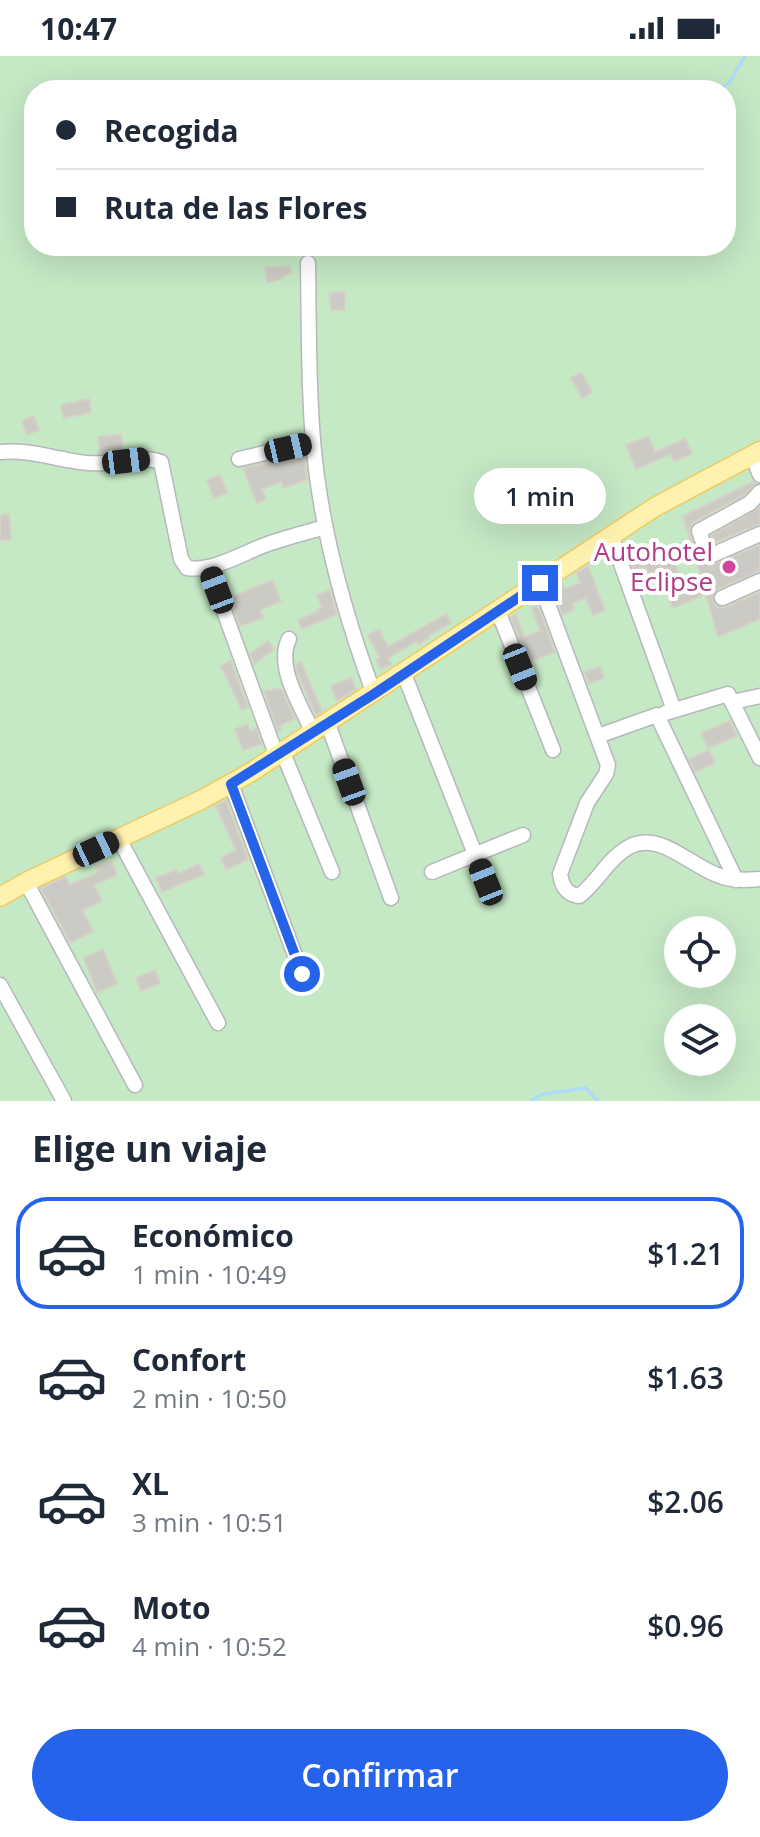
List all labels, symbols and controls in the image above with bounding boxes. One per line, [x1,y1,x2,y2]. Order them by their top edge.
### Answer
text: 10:47 [40,8,117,49]
text: Recogida [104,110,239,151]
text: Ruta de las Flores [104,187,367,228]
car [262,431,314,465]
car [101,446,151,476]
callout: 1 min [474,467,606,523]
text: 1 min [505,478,575,514]
place label: Autohotel Eclipse [594,533,713,599]
marker: Autohotel Eclipse [720,558,738,576]
car [197,563,237,617]
route end [522,565,558,601]
car [500,640,540,694]
car [330,755,368,809]
car [69,828,123,870]
car [466,855,506,909]
map controls [664,916,736,1076]
button: locate [664,916,736,988]
route start [284,956,320,992]
button: layers [664,1004,736,1076]
text: Elige un viaje [32,1124,267,1173]
text: Económico [132,1215,294,1256]
icon: car [36,1217,108,1289]
text: $1.21 [647,1233,724,1274]
text: 1 min · 10:49 [132,1256,287,1292]
text: Confort [132,1339,246,1380]
icon: car [36,1341,108,1413]
text: $1.63 [647,1357,724,1398]
text: 2 min · 10:50 [132,1380,287,1416]
text: XL [132,1463,169,1504]
icon: car [36,1465,108,1537]
text: $2.06 [647,1481,724,1522]
text: 3 min · 10:51 [132,1504,287,1540]
text: Moto [132,1587,210,1628]
icon: car [36,1589,108,1661]
text: $0.96 [647,1605,724,1646]
text: 4 min · 10:52 [132,1628,287,1664]
button: Confirmar [32,1729,728,1821]

